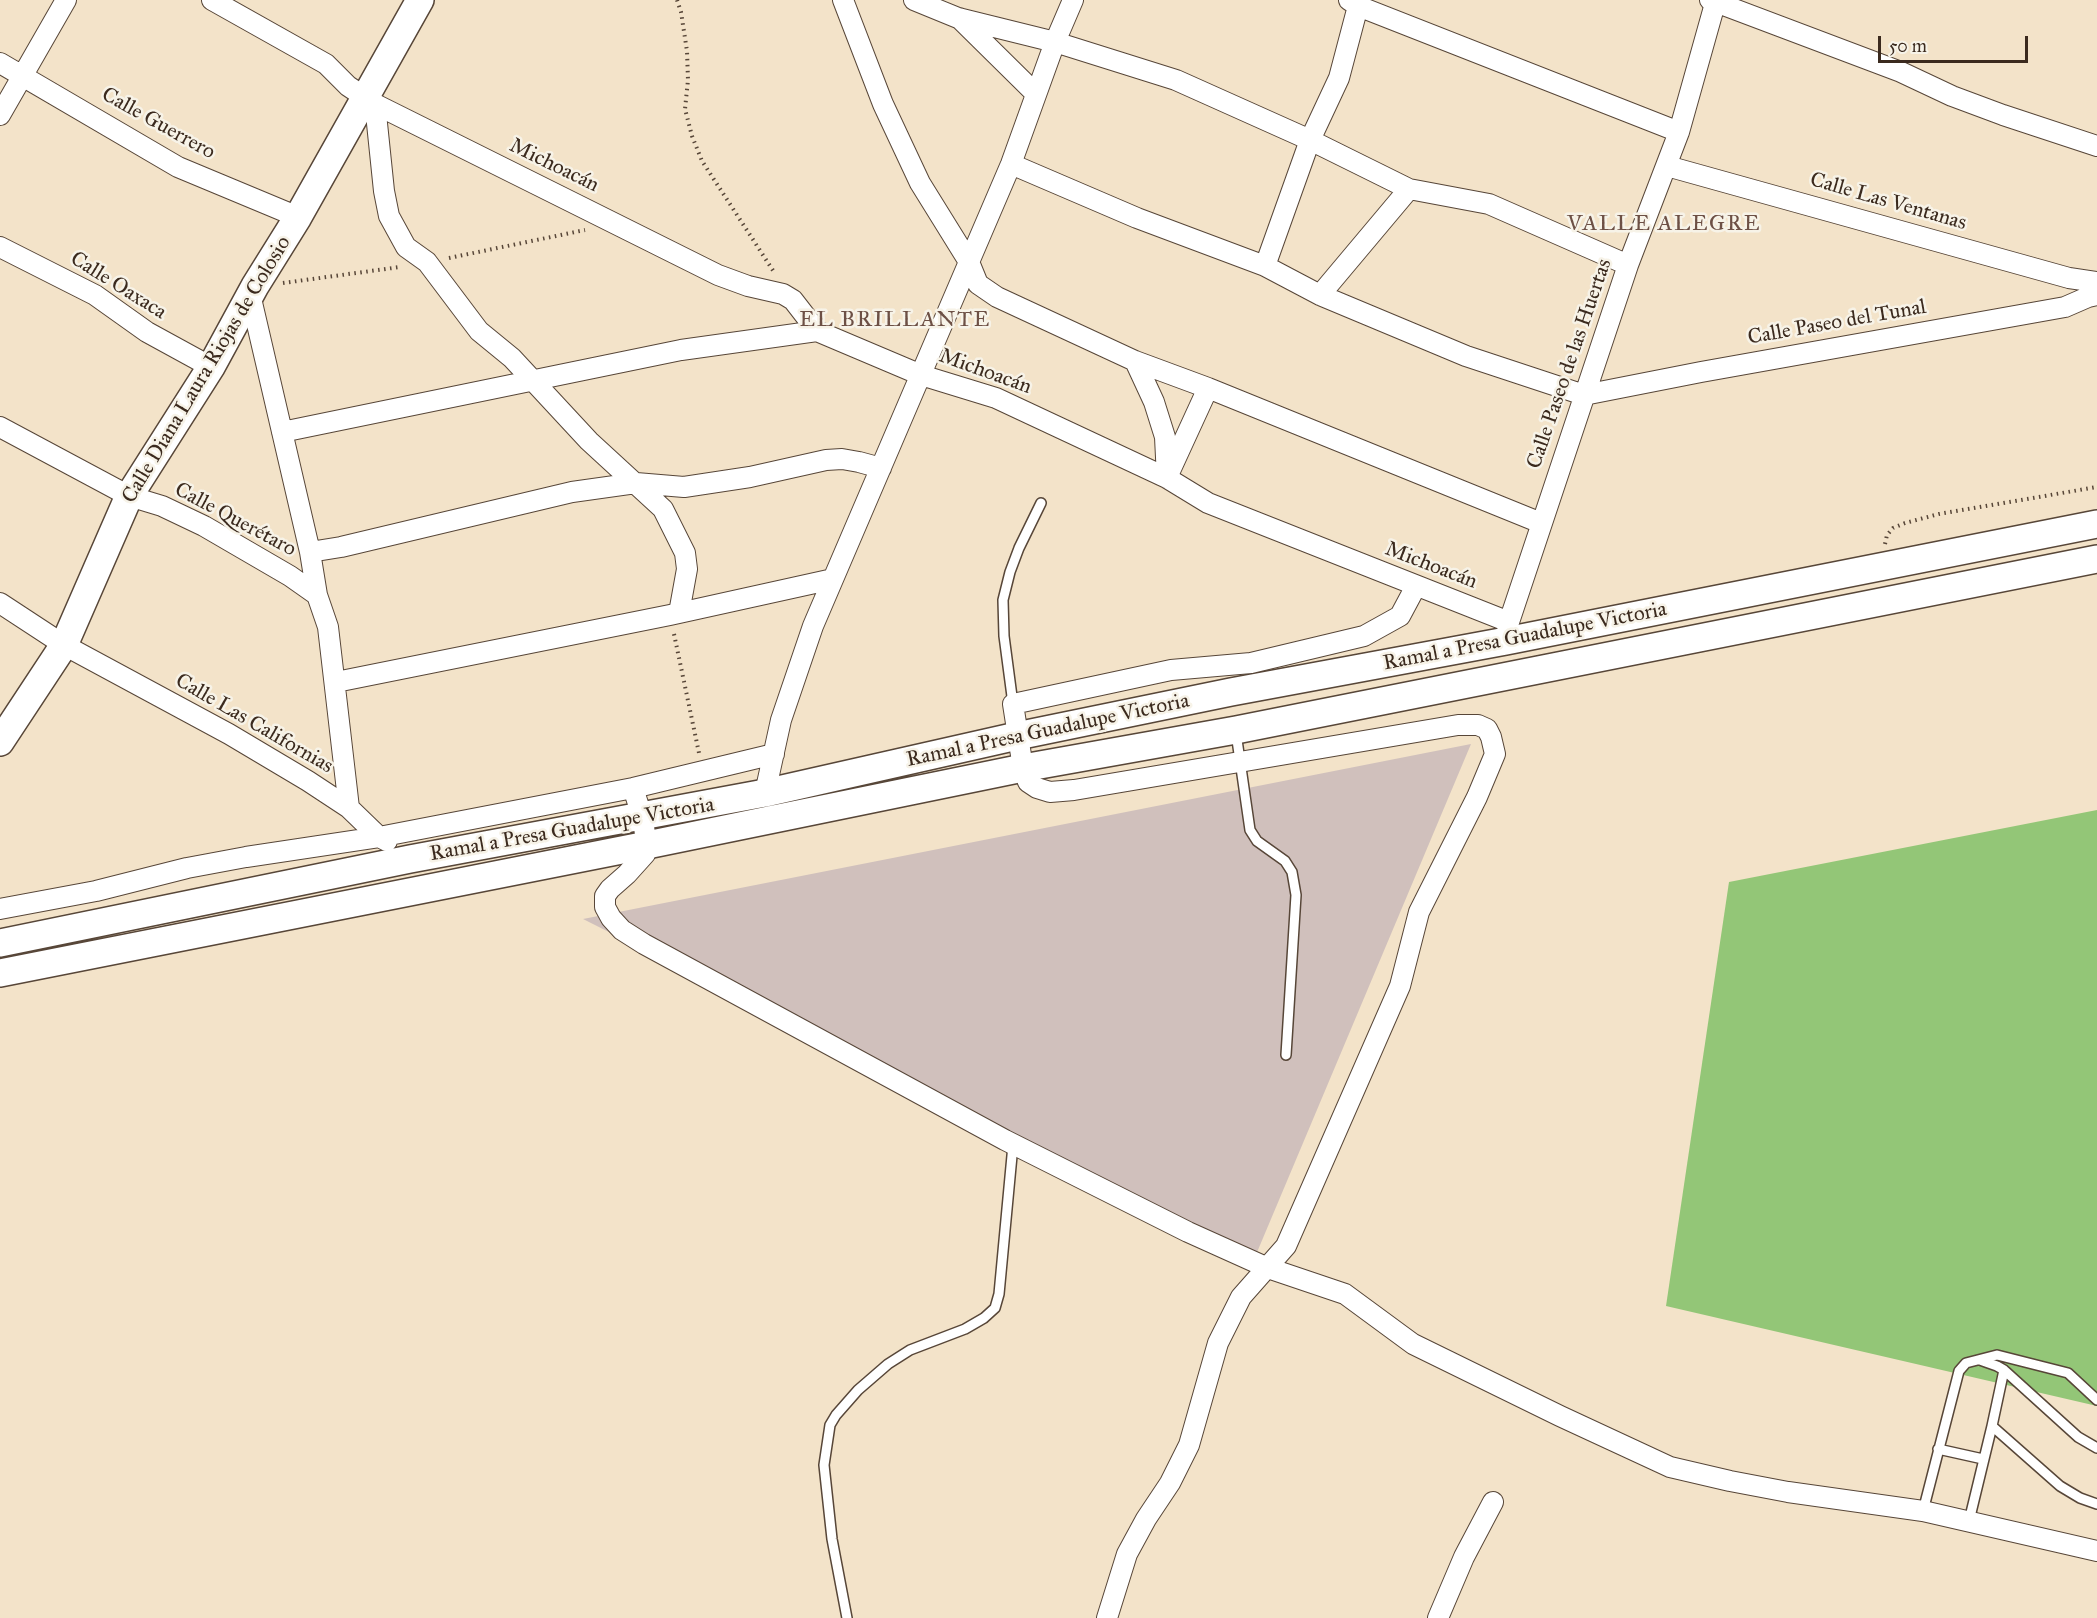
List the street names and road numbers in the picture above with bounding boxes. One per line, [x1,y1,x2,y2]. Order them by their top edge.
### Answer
street label: Calle Guerrero [97,82,219,166]
street label: Michoacán [505,134,603,198]
street label: Calle Las Ventanas [1807,168,1969,236]
street label: Calle Diana Laura Riojas de Colosio [117,232,297,508]
street label: Calle Oaxaca [65,247,171,325]
street label: Calle Paseo de las Huertas [1522,256,1618,472]
street label: Calle Paseo del Tunal [1746,295,1928,351]
street label: Michoacán [935,344,1035,400]
street label: Calle Querétaro [170,477,300,563]
street label: Michoacán [1381,537,1481,595]
street label: Ramal a Presa Guadalupe Victoria [1381,597,1669,677]
street label: Calle Las Californias [171,669,337,779]
street label: Ramal a Presa Guadalupe Victoria [904,689,1192,773]
street label: Ramal a Presa Guadalupe Victoria [428,793,716,867]

